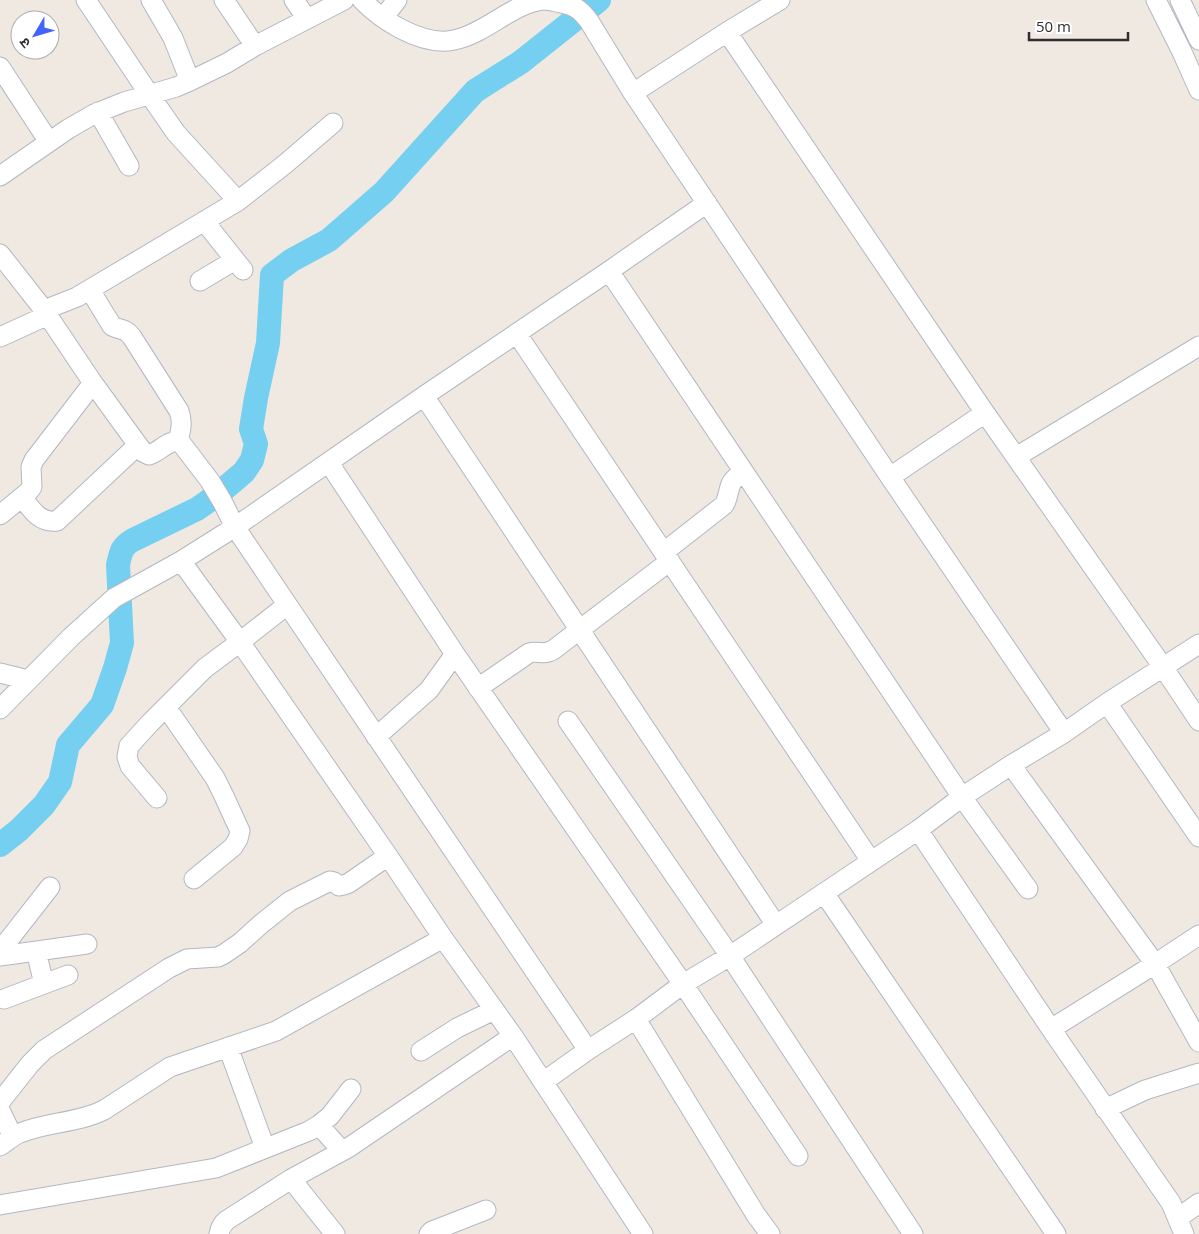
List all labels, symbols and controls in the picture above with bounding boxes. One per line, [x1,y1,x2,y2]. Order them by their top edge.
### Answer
north arrow [10,10,60,60]
scale bar [1029,10,1128,42]
text: 50 m [1036,16,1071,36]
text: उ [14,34,34,52]

